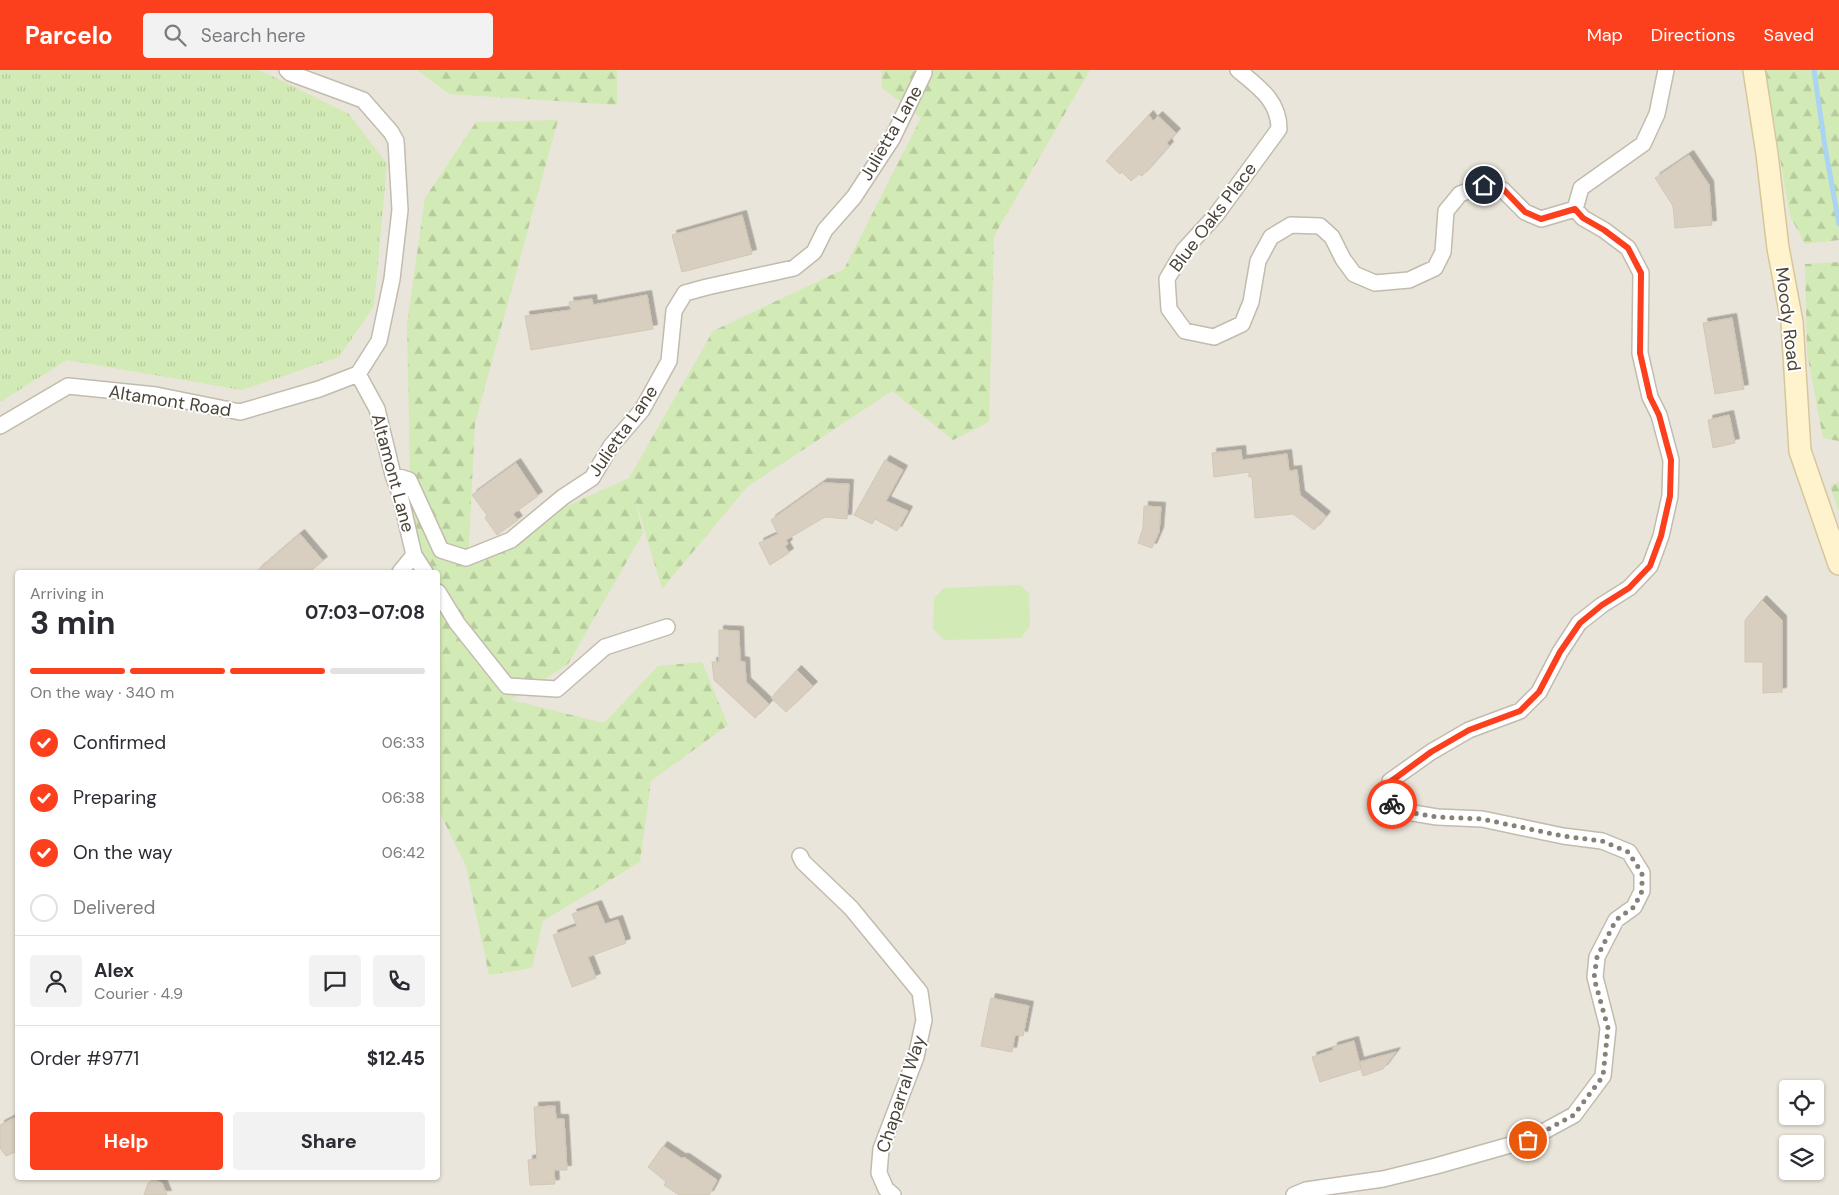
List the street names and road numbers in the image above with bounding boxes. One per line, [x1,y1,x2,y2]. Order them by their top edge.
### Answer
street label: Julietta Lane [854,81,928,185]
street label: Blue Oaks Place [1164,157,1262,277]
street label: Moody Road [1770,266,1806,372]
street label: Altamont Road [107,379,233,423]
street label: Julietta Lane [583,381,663,481]
street label: Altamont Lane [366,411,420,535]
street label: Chaparral Way [871,1032,931,1156]

